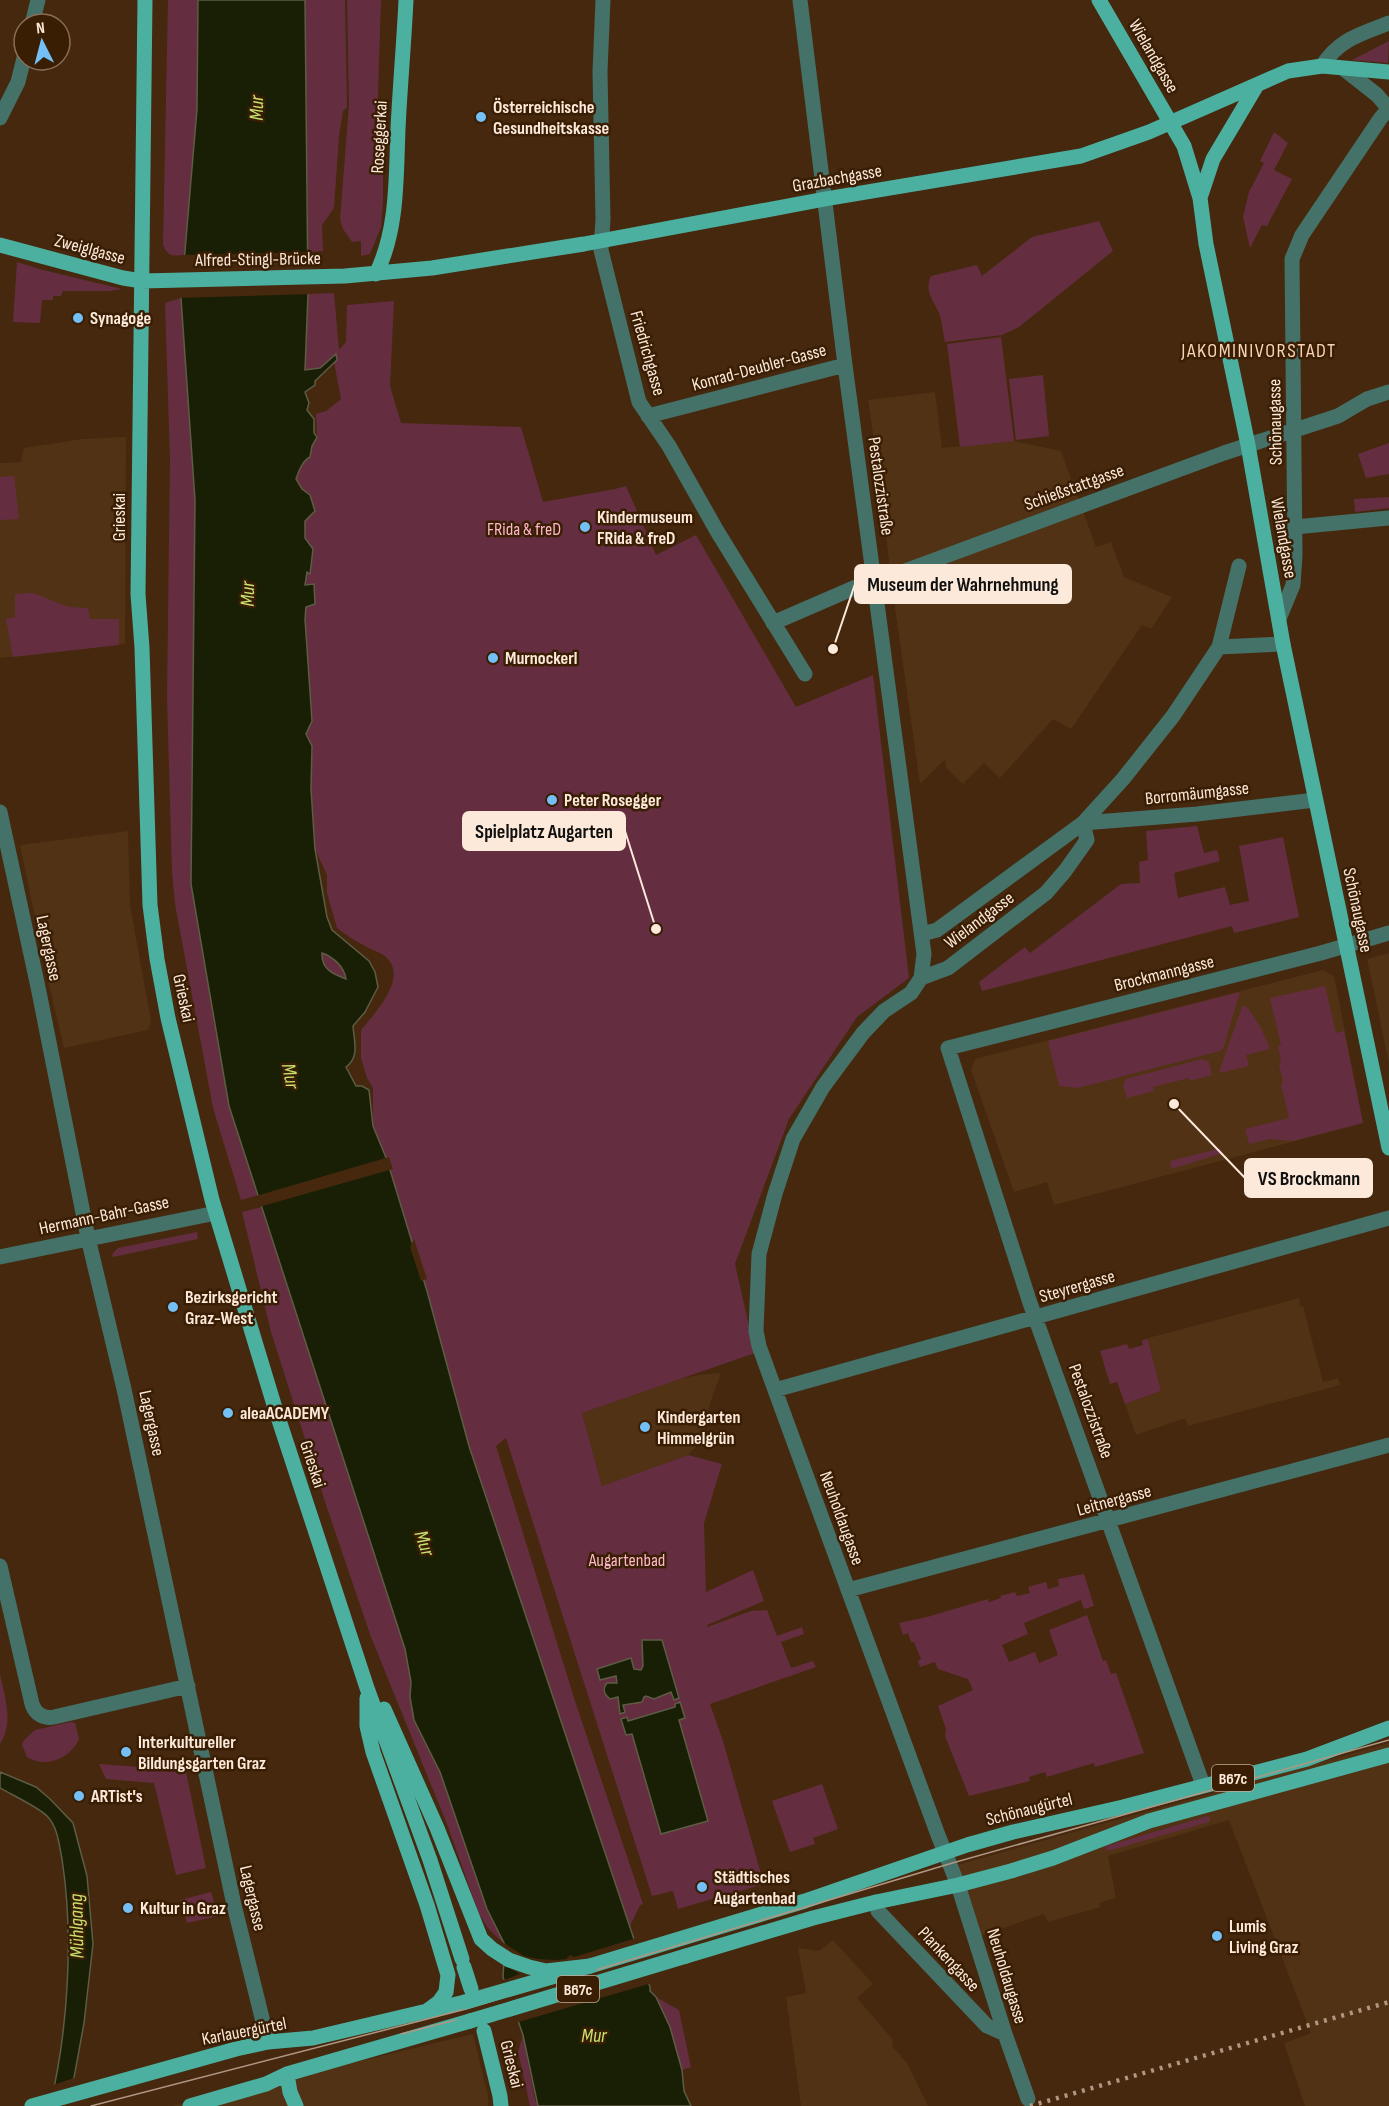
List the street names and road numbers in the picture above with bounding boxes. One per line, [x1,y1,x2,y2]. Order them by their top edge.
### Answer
street label: Wielandgasse [1124,16,1183,97]
street label: Roseggerkai [367,100,392,174]
street label: Grazbachgasse [791,160,883,197]
street label: Zweiglgasse [52,230,127,269]
street label: Alfred-Stingl-Brücke [194,248,321,271]
street label: Friedrichgasse [625,308,670,398]
street label: Konrad-Deubler-Gasse [690,339,829,395]
street label: Schönaugasse [1264,379,1287,465]
street label: Pestalozzistraße [863,436,898,537]
street label: Schießstattgasse [1022,460,1127,515]
street label: Grieskai [109,493,130,541]
street label: Wielandgasse [1266,496,1301,580]
street label: Borromäumgasse [1144,778,1250,809]
street label: Schönaugasse [1338,866,1377,954]
street label: Wielandgasse [940,887,1018,953]
street label: Lagergasse [31,913,66,983]
street label: Brockmanngasse [1112,951,1216,996]
street label: Grieskai [168,972,199,1024]
street label: Hermann-Bahr-Gasse [37,1191,171,1240]
street label: Steyrergasse [1037,1266,1117,1307]
street label: Pestalozzistraße [1064,1361,1117,1461]
street label: Lagergasse [134,1388,169,1458]
street label: Grieskai [295,1438,330,1490]
street label: Neuholdaugasse [815,1468,868,1568]
street label: Leitnergasse [1075,1481,1154,1520]
road number: B67c [1212,1765,1254,1791]
street label: Schönaugürtel [984,1789,1074,1830]
street label: Lagergasse [235,1863,270,1933]
street label: Plankengasse [913,1923,984,1996]
street label: Neuholdaugasse [982,1926,1031,2026]
road number: B67c [557,1976,599,2002]
street label: Karlauergürtel [200,2013,288,2050]
street label: Grieskai [495,2038,528,2090]

